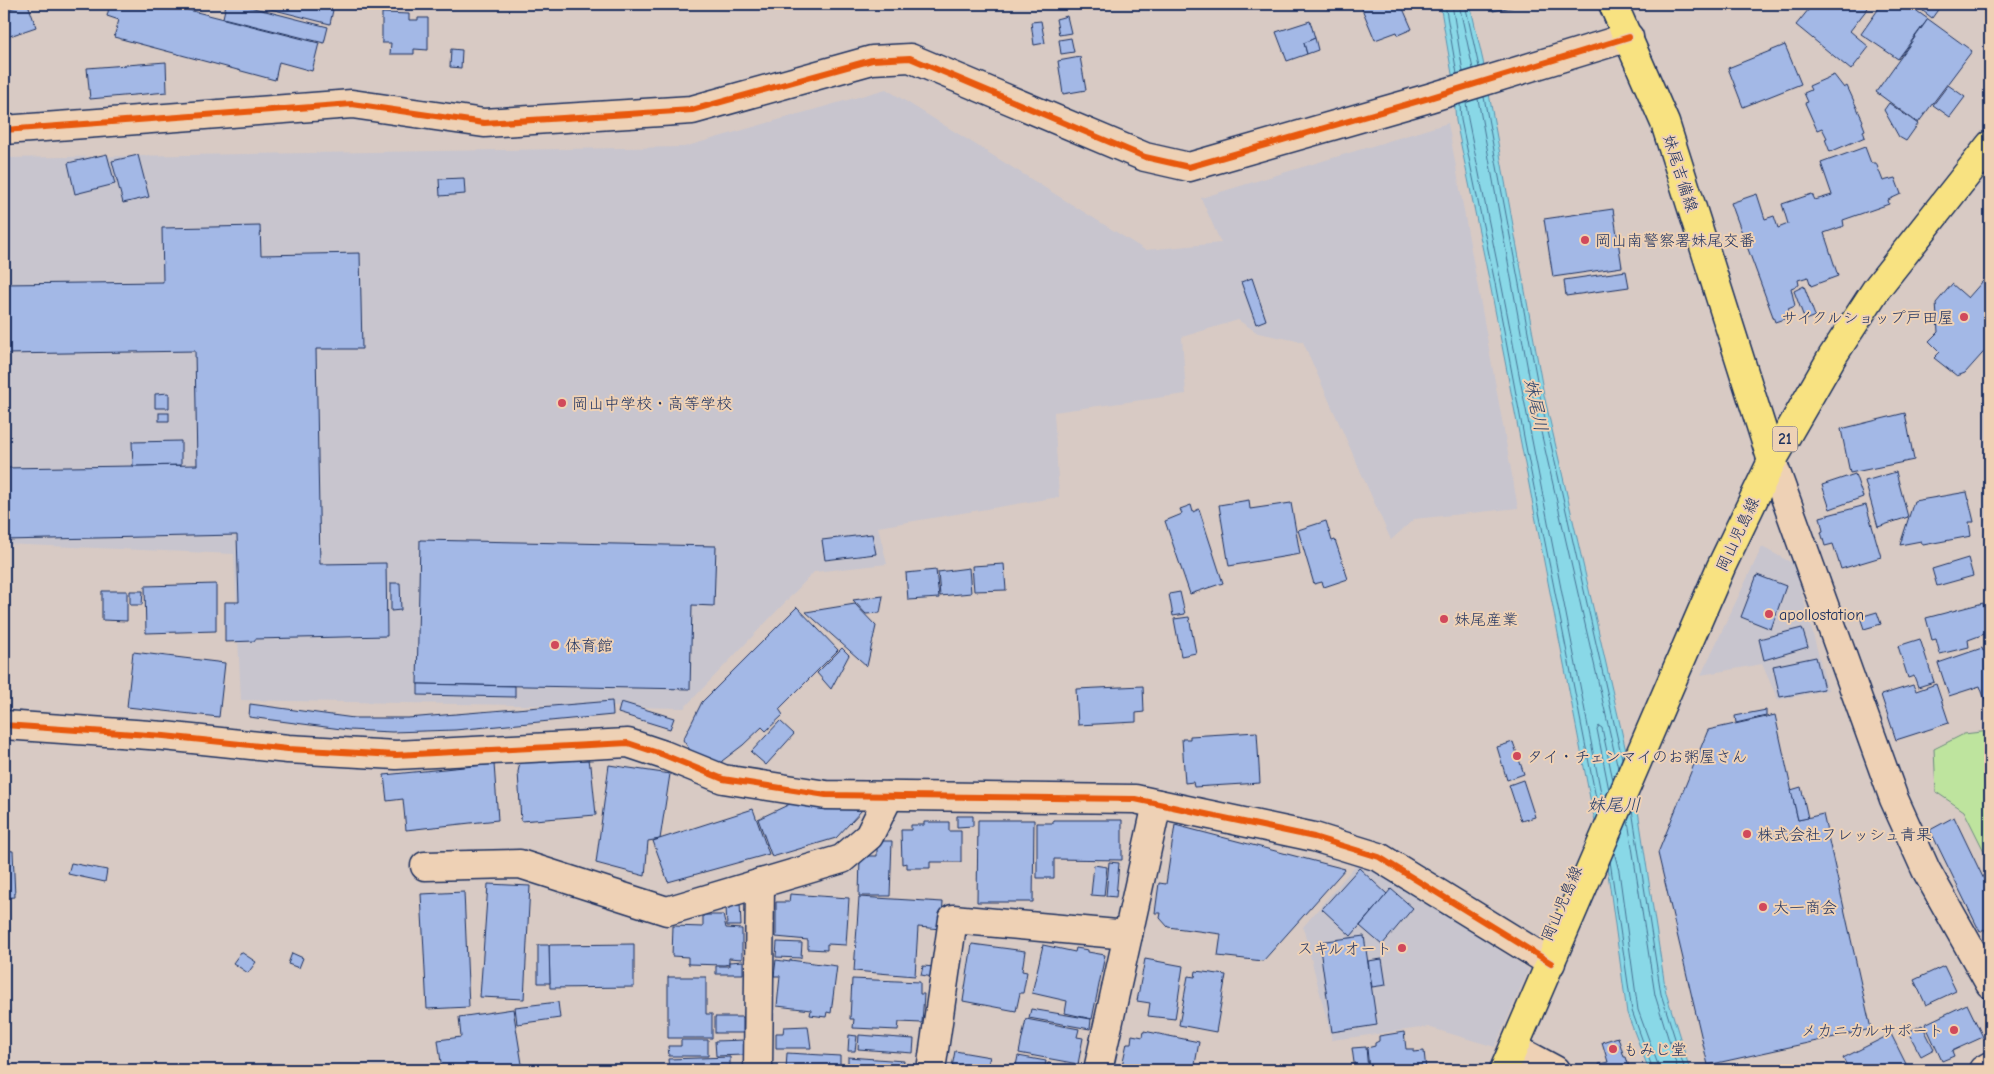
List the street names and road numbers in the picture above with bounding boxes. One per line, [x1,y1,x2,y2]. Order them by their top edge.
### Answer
street label: 妹尾吉備線 [1659,132,1701,214]
road number: 21 [1772,426,1798,452]
street label: 岡山児島線 [1713,494,1763,574]
street label: 岡山児島線 [1538,863,1586,944]

